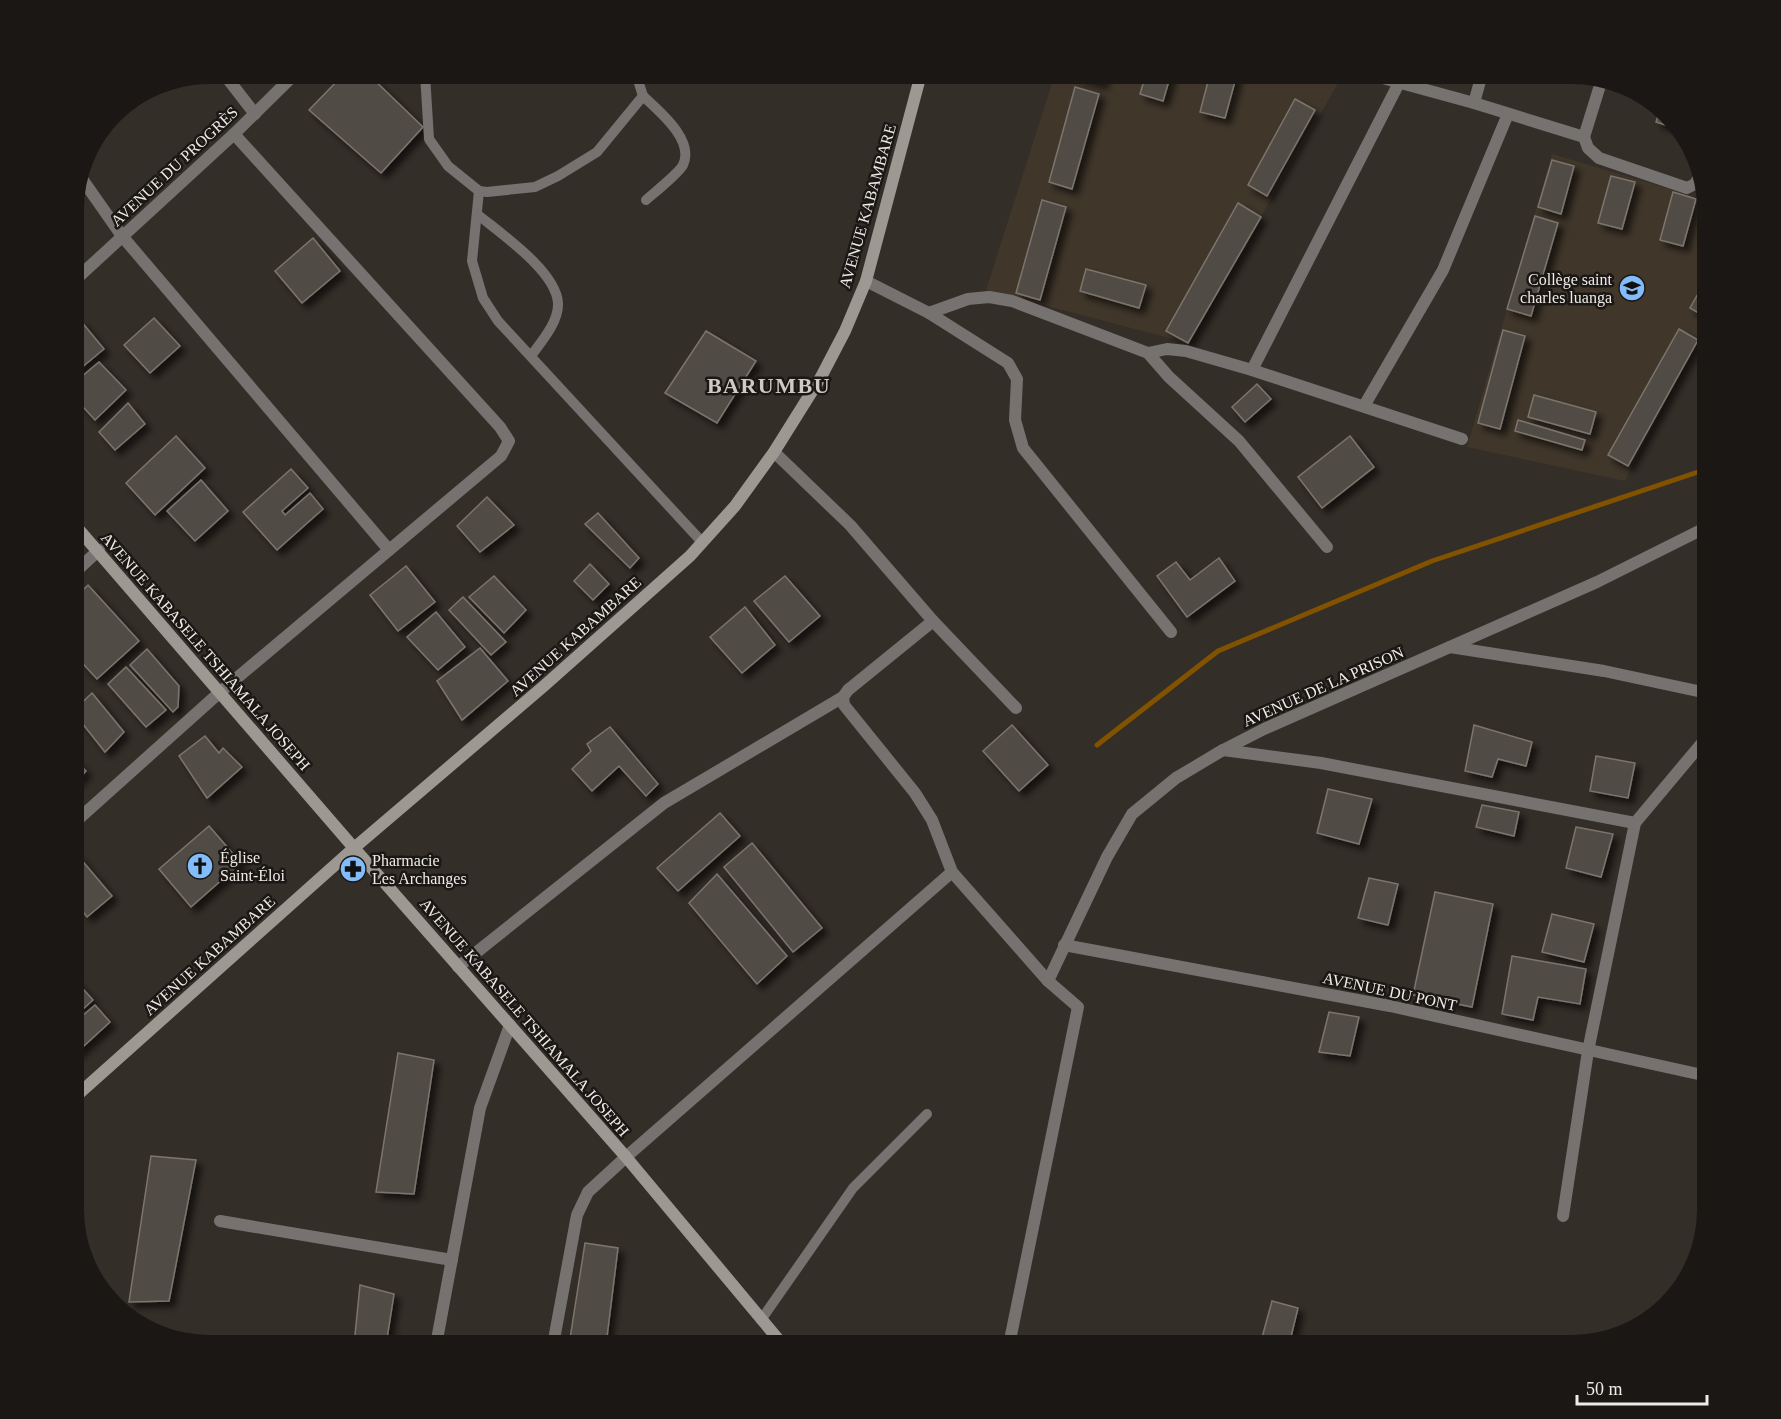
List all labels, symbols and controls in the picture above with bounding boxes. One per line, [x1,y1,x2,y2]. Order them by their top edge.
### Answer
street label: AVENUE DU PROGRÈS [107,103,241,229]
street label: AVENUE KABAMBARE [836,122,899,290]
place label: Collège saint charles luanga [1520,271,1613,307]
school or university icon: Collège saint charles luanga [1617,273,1647,303]
district label: BARUMBU [707,373,831,398]
street label: AVENUE KABASELE TSHIAMALA JOSEPH [98,529,314,774]
street label: AVENUE KABAMBARE [507,573,644,700]
street label: AVENUE DE LA PRISON [1240,643,1407,730]
place label: Église Saint-Éloi [220,848,285,884]
church icon: Église Saint-Éloi [185,851,215,881]
place label: Pharmacie Les Archanges [372,852,467,888]
pharmacy icon: Pharmacie Les Archanges [338,854,368,884]
street label: AVENUE KABAMBARE [141,892,278,1019]
street label: AVENUE KABASELE TSHIAMALA JOSEPH [417,895,633,1140]
street label: AVENUE DU PONT [1321,969,1459,1014]
scale bar [1577,1368,1708,1406]
text: 50 m [1586,1379,1623,1399]

